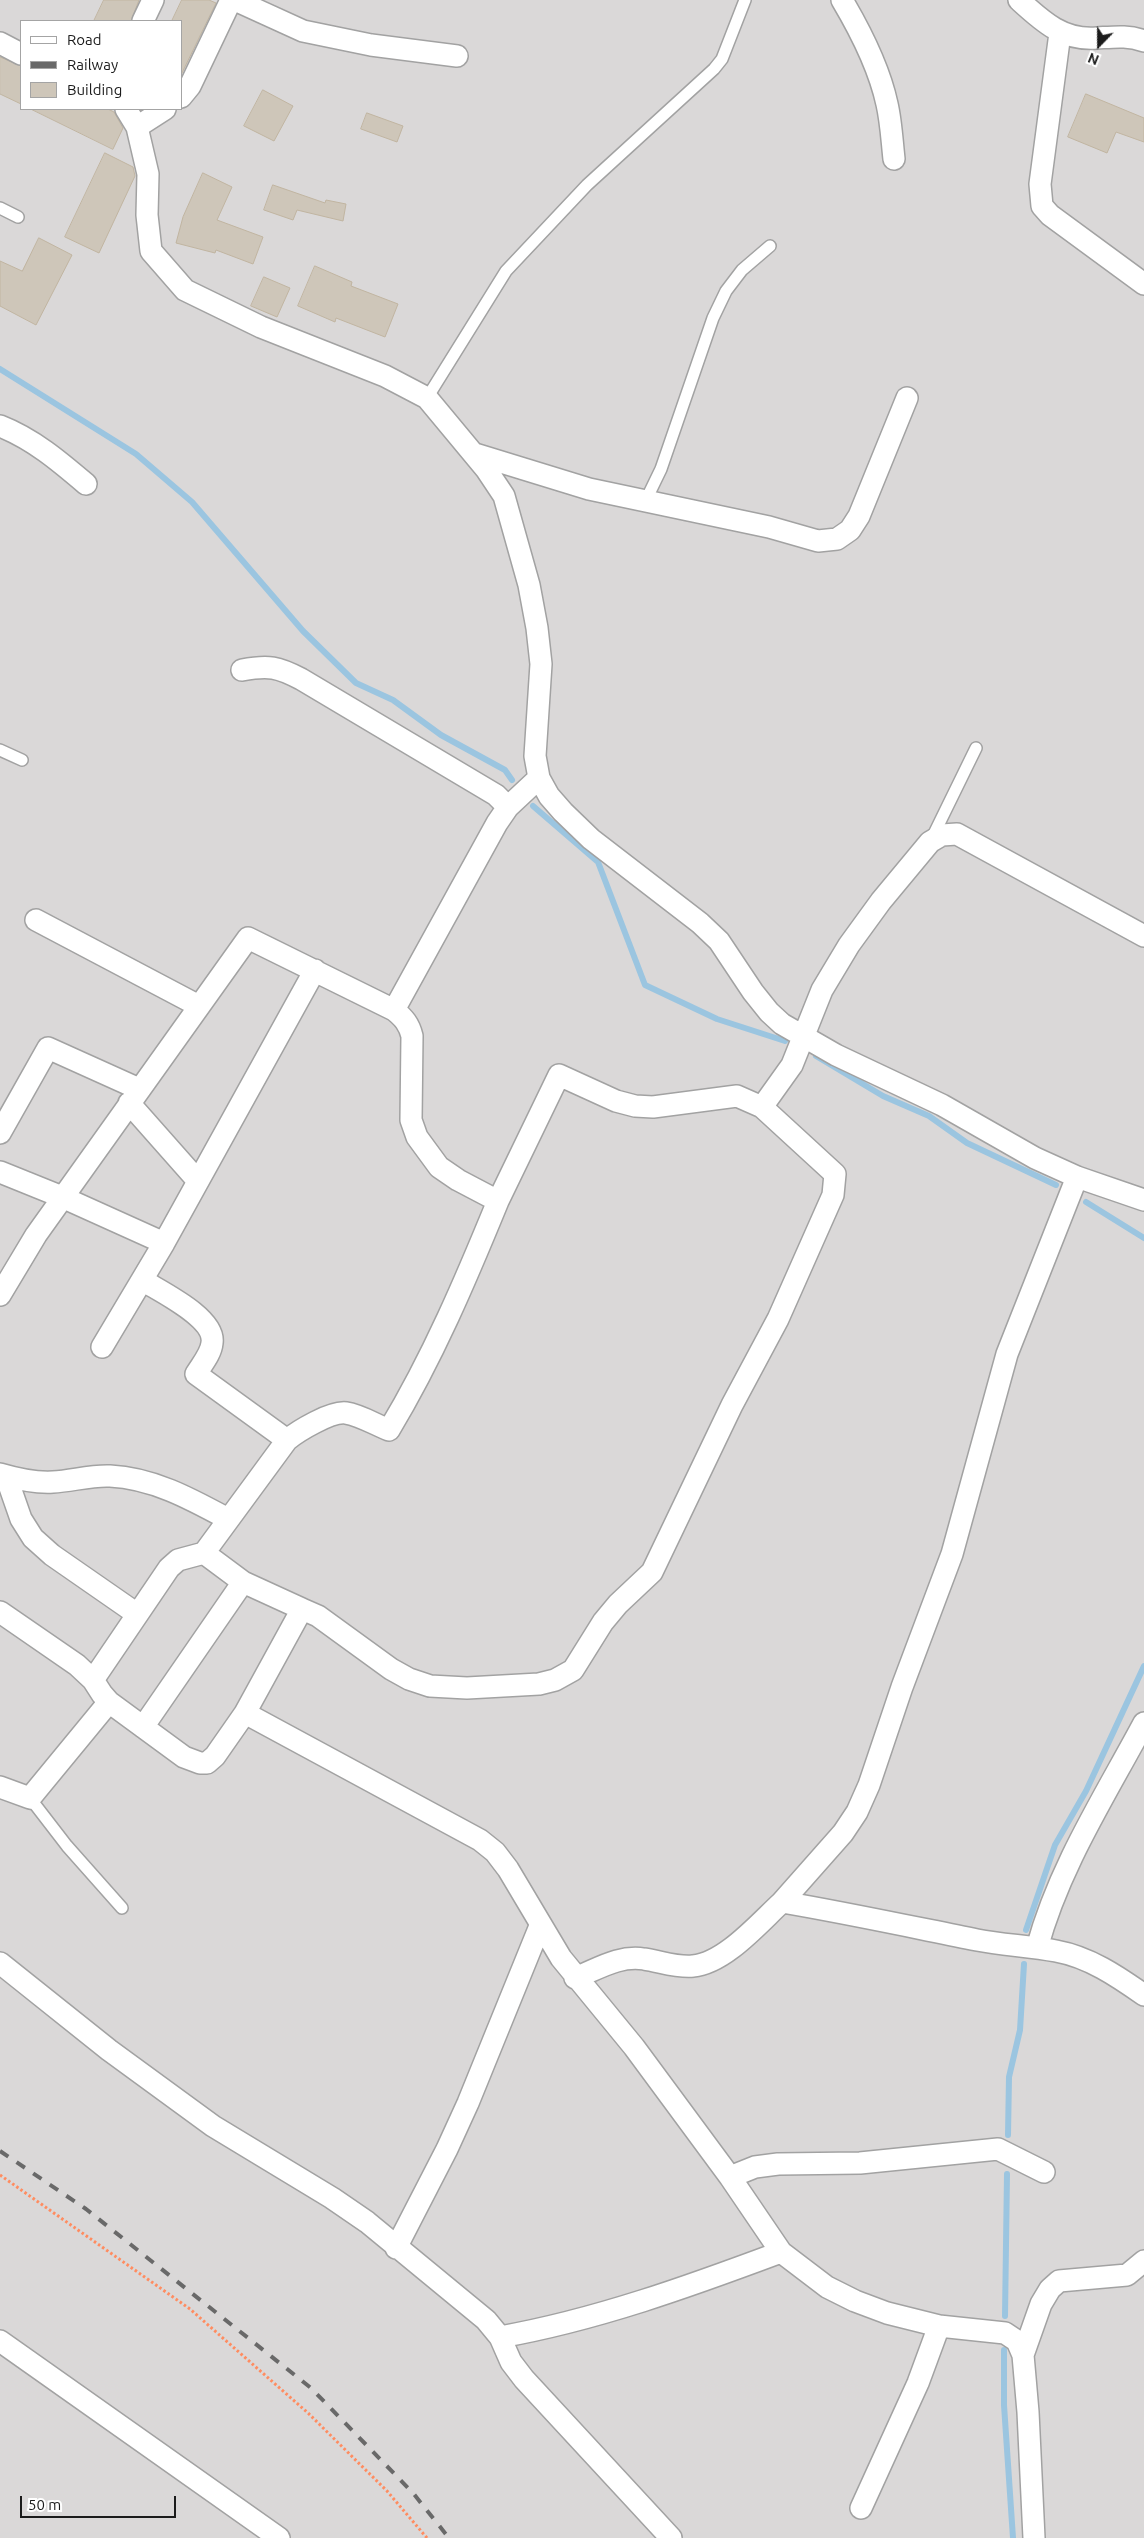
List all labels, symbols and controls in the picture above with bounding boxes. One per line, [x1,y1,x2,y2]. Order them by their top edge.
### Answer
legend [20,20,182,110]
north arrow [1074,20,1124,70]
text: Road [67,31,102,48]
text: N [1086,50,1101,68]
text: Railway [67,56,118,73]
text: Building [67,81,122,98]
scale bar [22,2486,179,2518]
text: 50 m [28,2496,61,2513]

